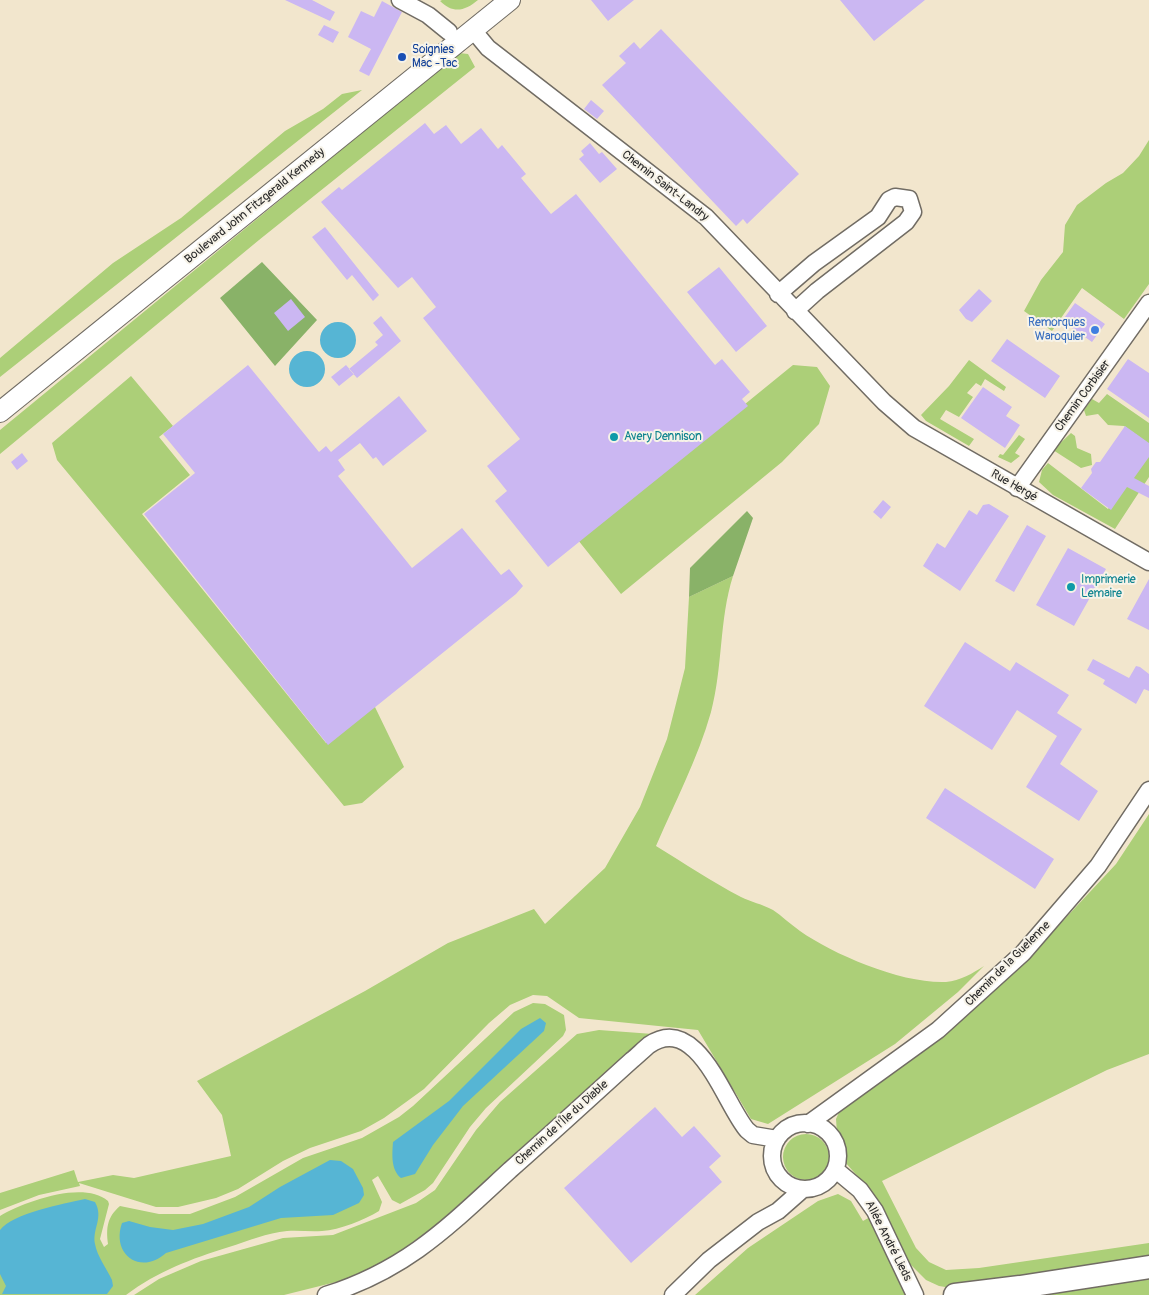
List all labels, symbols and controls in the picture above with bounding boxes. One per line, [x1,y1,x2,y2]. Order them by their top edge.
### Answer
place label: Soignies Mac -Tac [412,43,458,71]
marker: Soignies Mac -Tac [396,51,408,63]
street label: Boulevard John Fitzgerald Kennedy [182,145,328,267]
street label: Chemin Saint-Landry [619,148,711,224]
place label: Remorques Waroquier [1028,316,1085,344]
marker: Remorques Waroquier [1089,324,1101,336]
street label: Chemin Corbisier [1052,357,1114,435]
place label: Avery Dennison [624,430,702,444]
marker: Avery Dennison [608,431,620,443]
street label: Rue Hergé [988,467,1040,505]
place label: Imprimerie Lemaire [1081,573,1136,601]
marker: Imprimerie Lemaire [1065,581,1077,593]
street label: Chemin de la Guelenne [962,918,1054,1010]
street label: Chemin de l'Île du Diable [513,1077,611,1169]
street label: Allée André Lieds [862,1198,914,1284]

